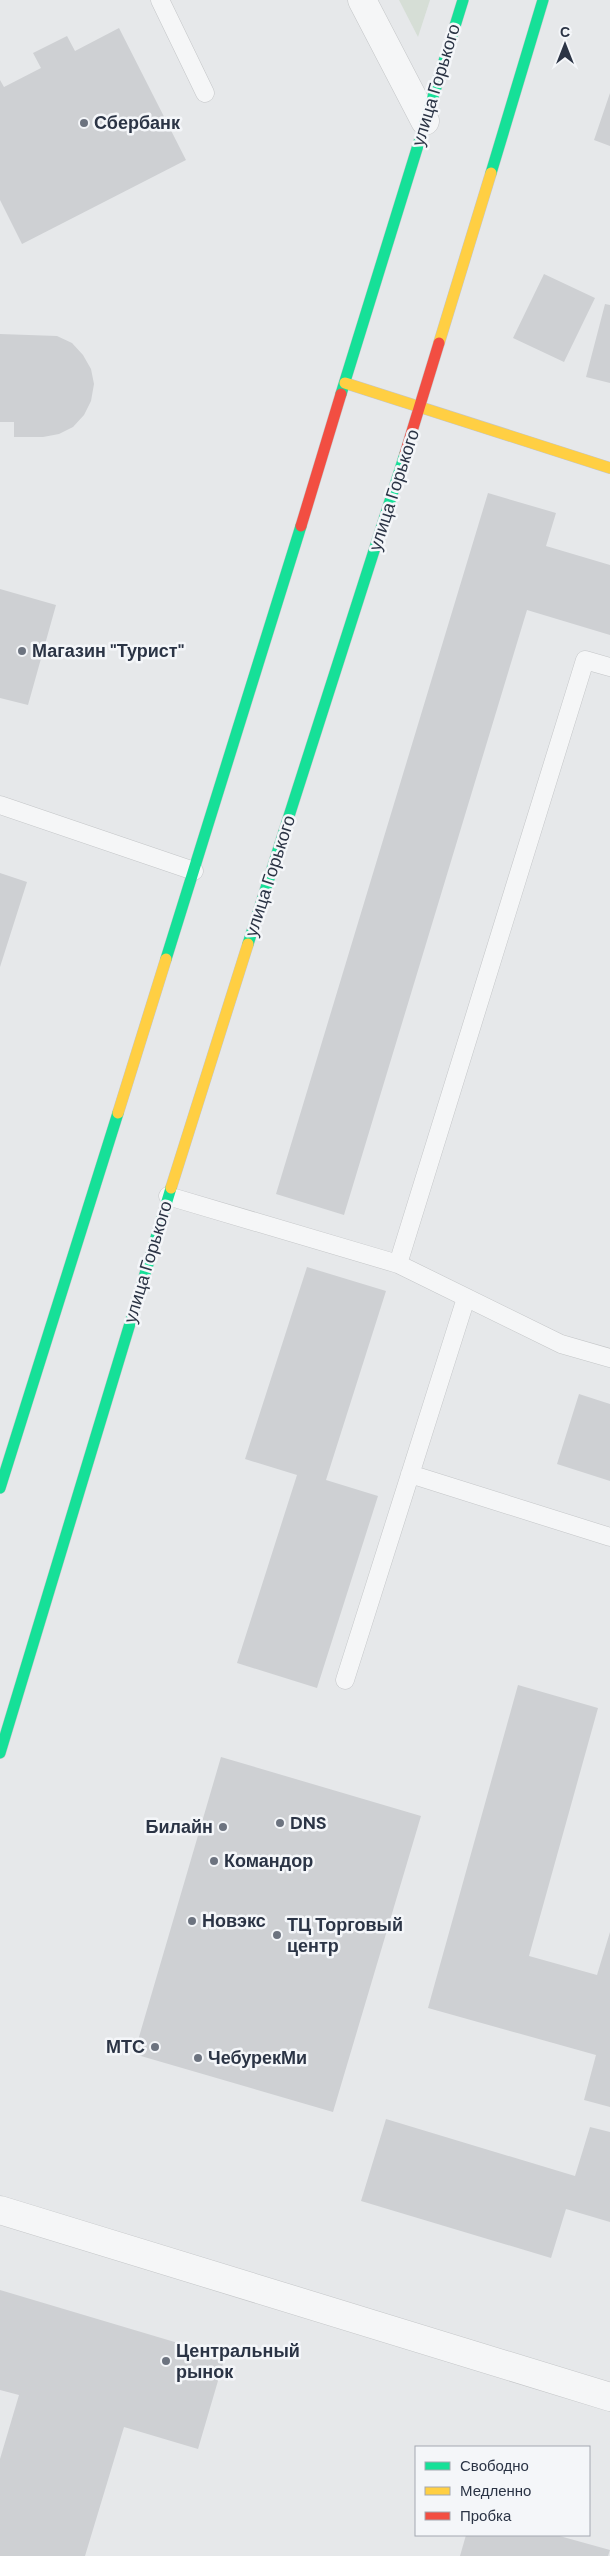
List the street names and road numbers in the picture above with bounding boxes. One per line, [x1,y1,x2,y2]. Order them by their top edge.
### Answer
street label: улица Горького [406,21,466,149]
street label: улица Горького [363,426,425,554]
street label: улица Горького [239,812,301,940]
street label: улица Горького [118,1198,178,1326]

